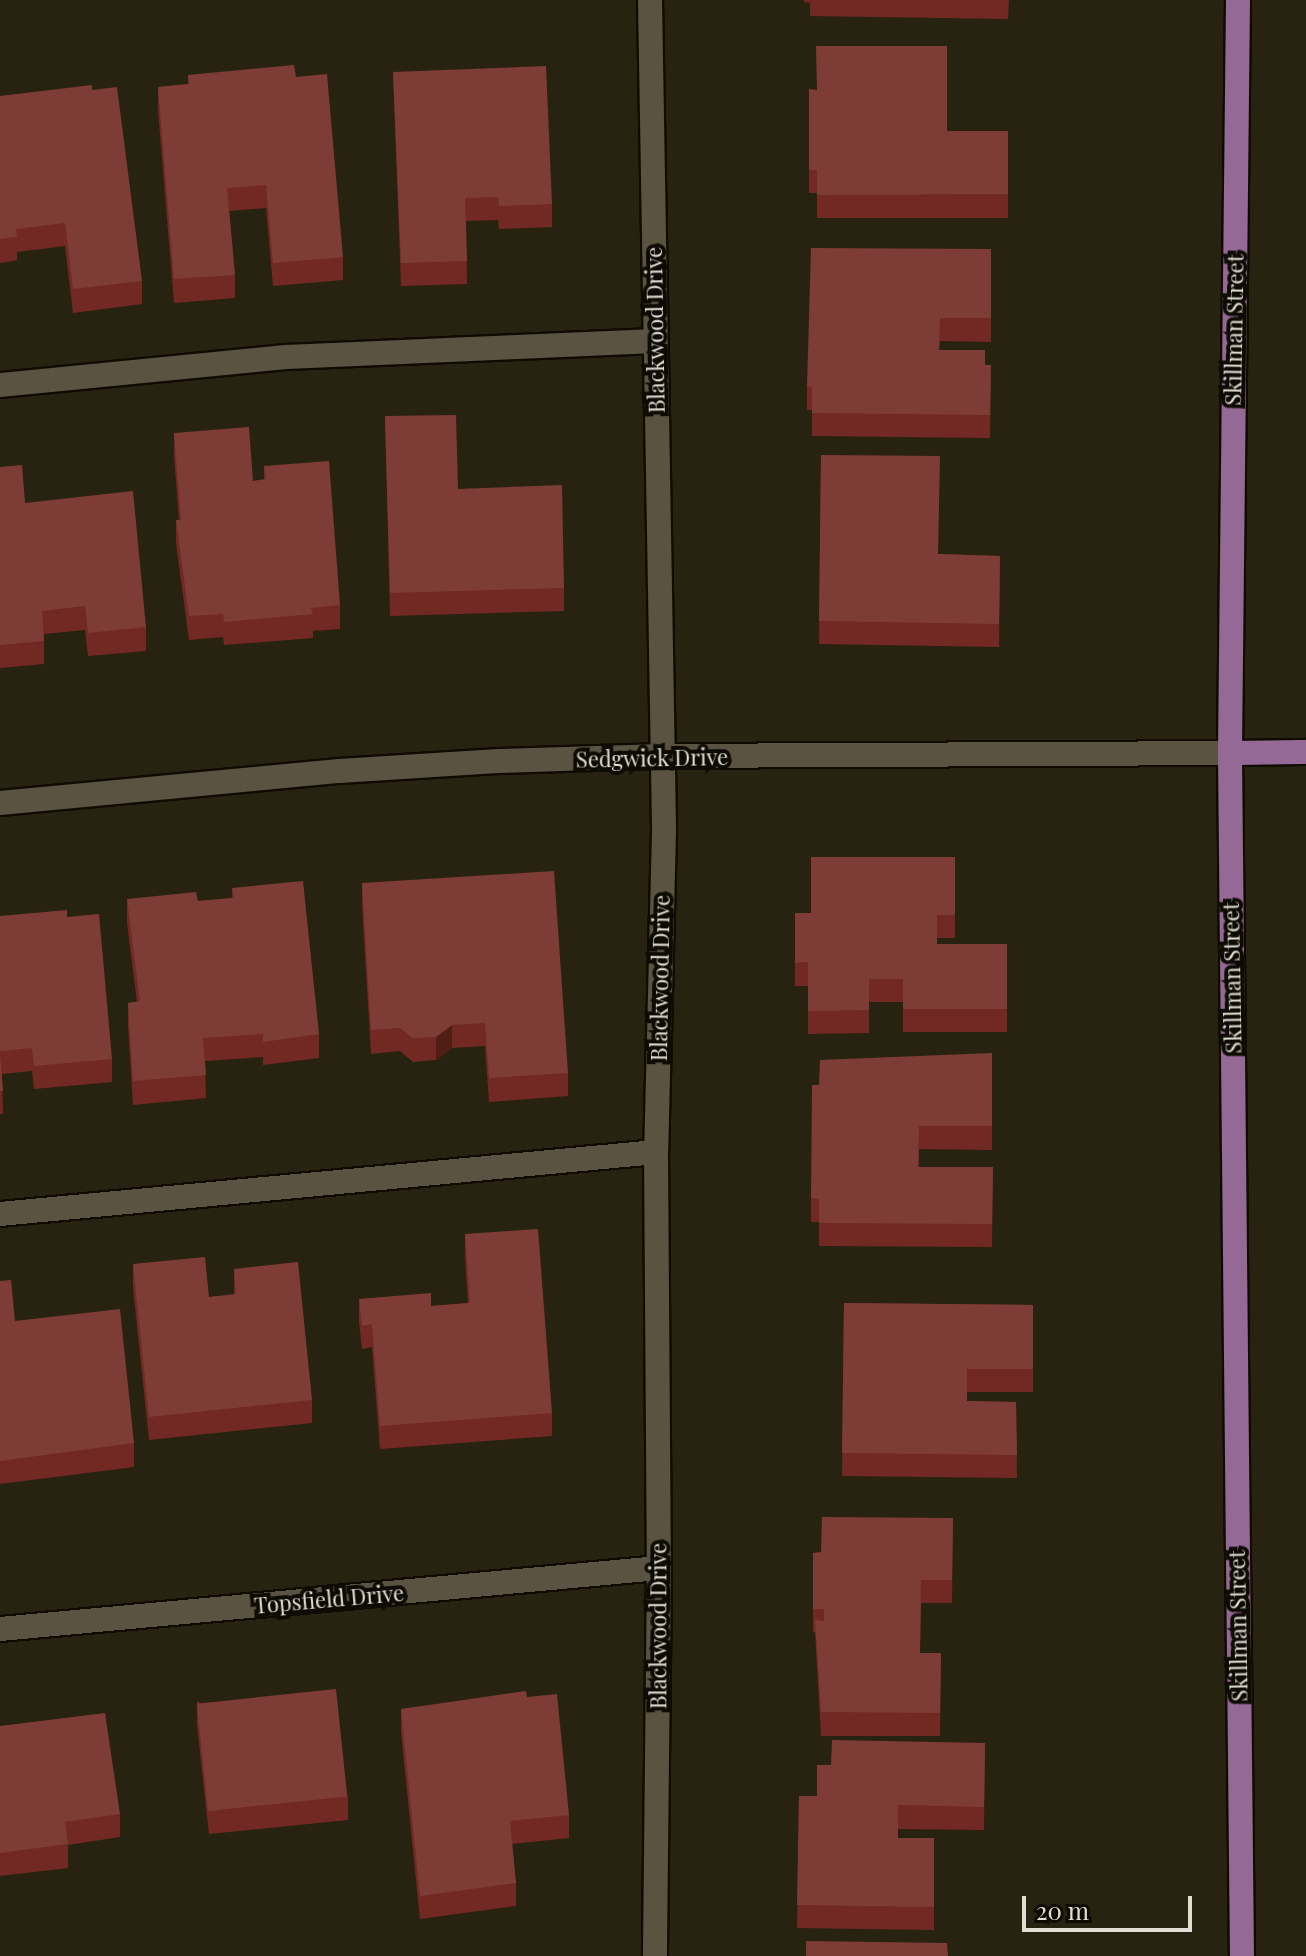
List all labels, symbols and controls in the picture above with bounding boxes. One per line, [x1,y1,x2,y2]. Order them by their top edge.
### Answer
street label: Blackwood Drive [640,247,670,413]
street label: Skillman Street [1219,254,1249,406]
street label: Sedgwick Drive [575,743,729,773]
street label: Blackwood Drive [645,895,675,1061]
street label: Skillman Street [1217,902,1247,1054]
street label: Blackwood Drive [645,1543,671,1709]
street label: Skillman Street [1223,1550,1253,1702]
street label: Topsfield Drive [253,1579,405,1619]
scale bar [1026,1880,1196,1930]
text: 20 m [1036,1894,1089,1926]

